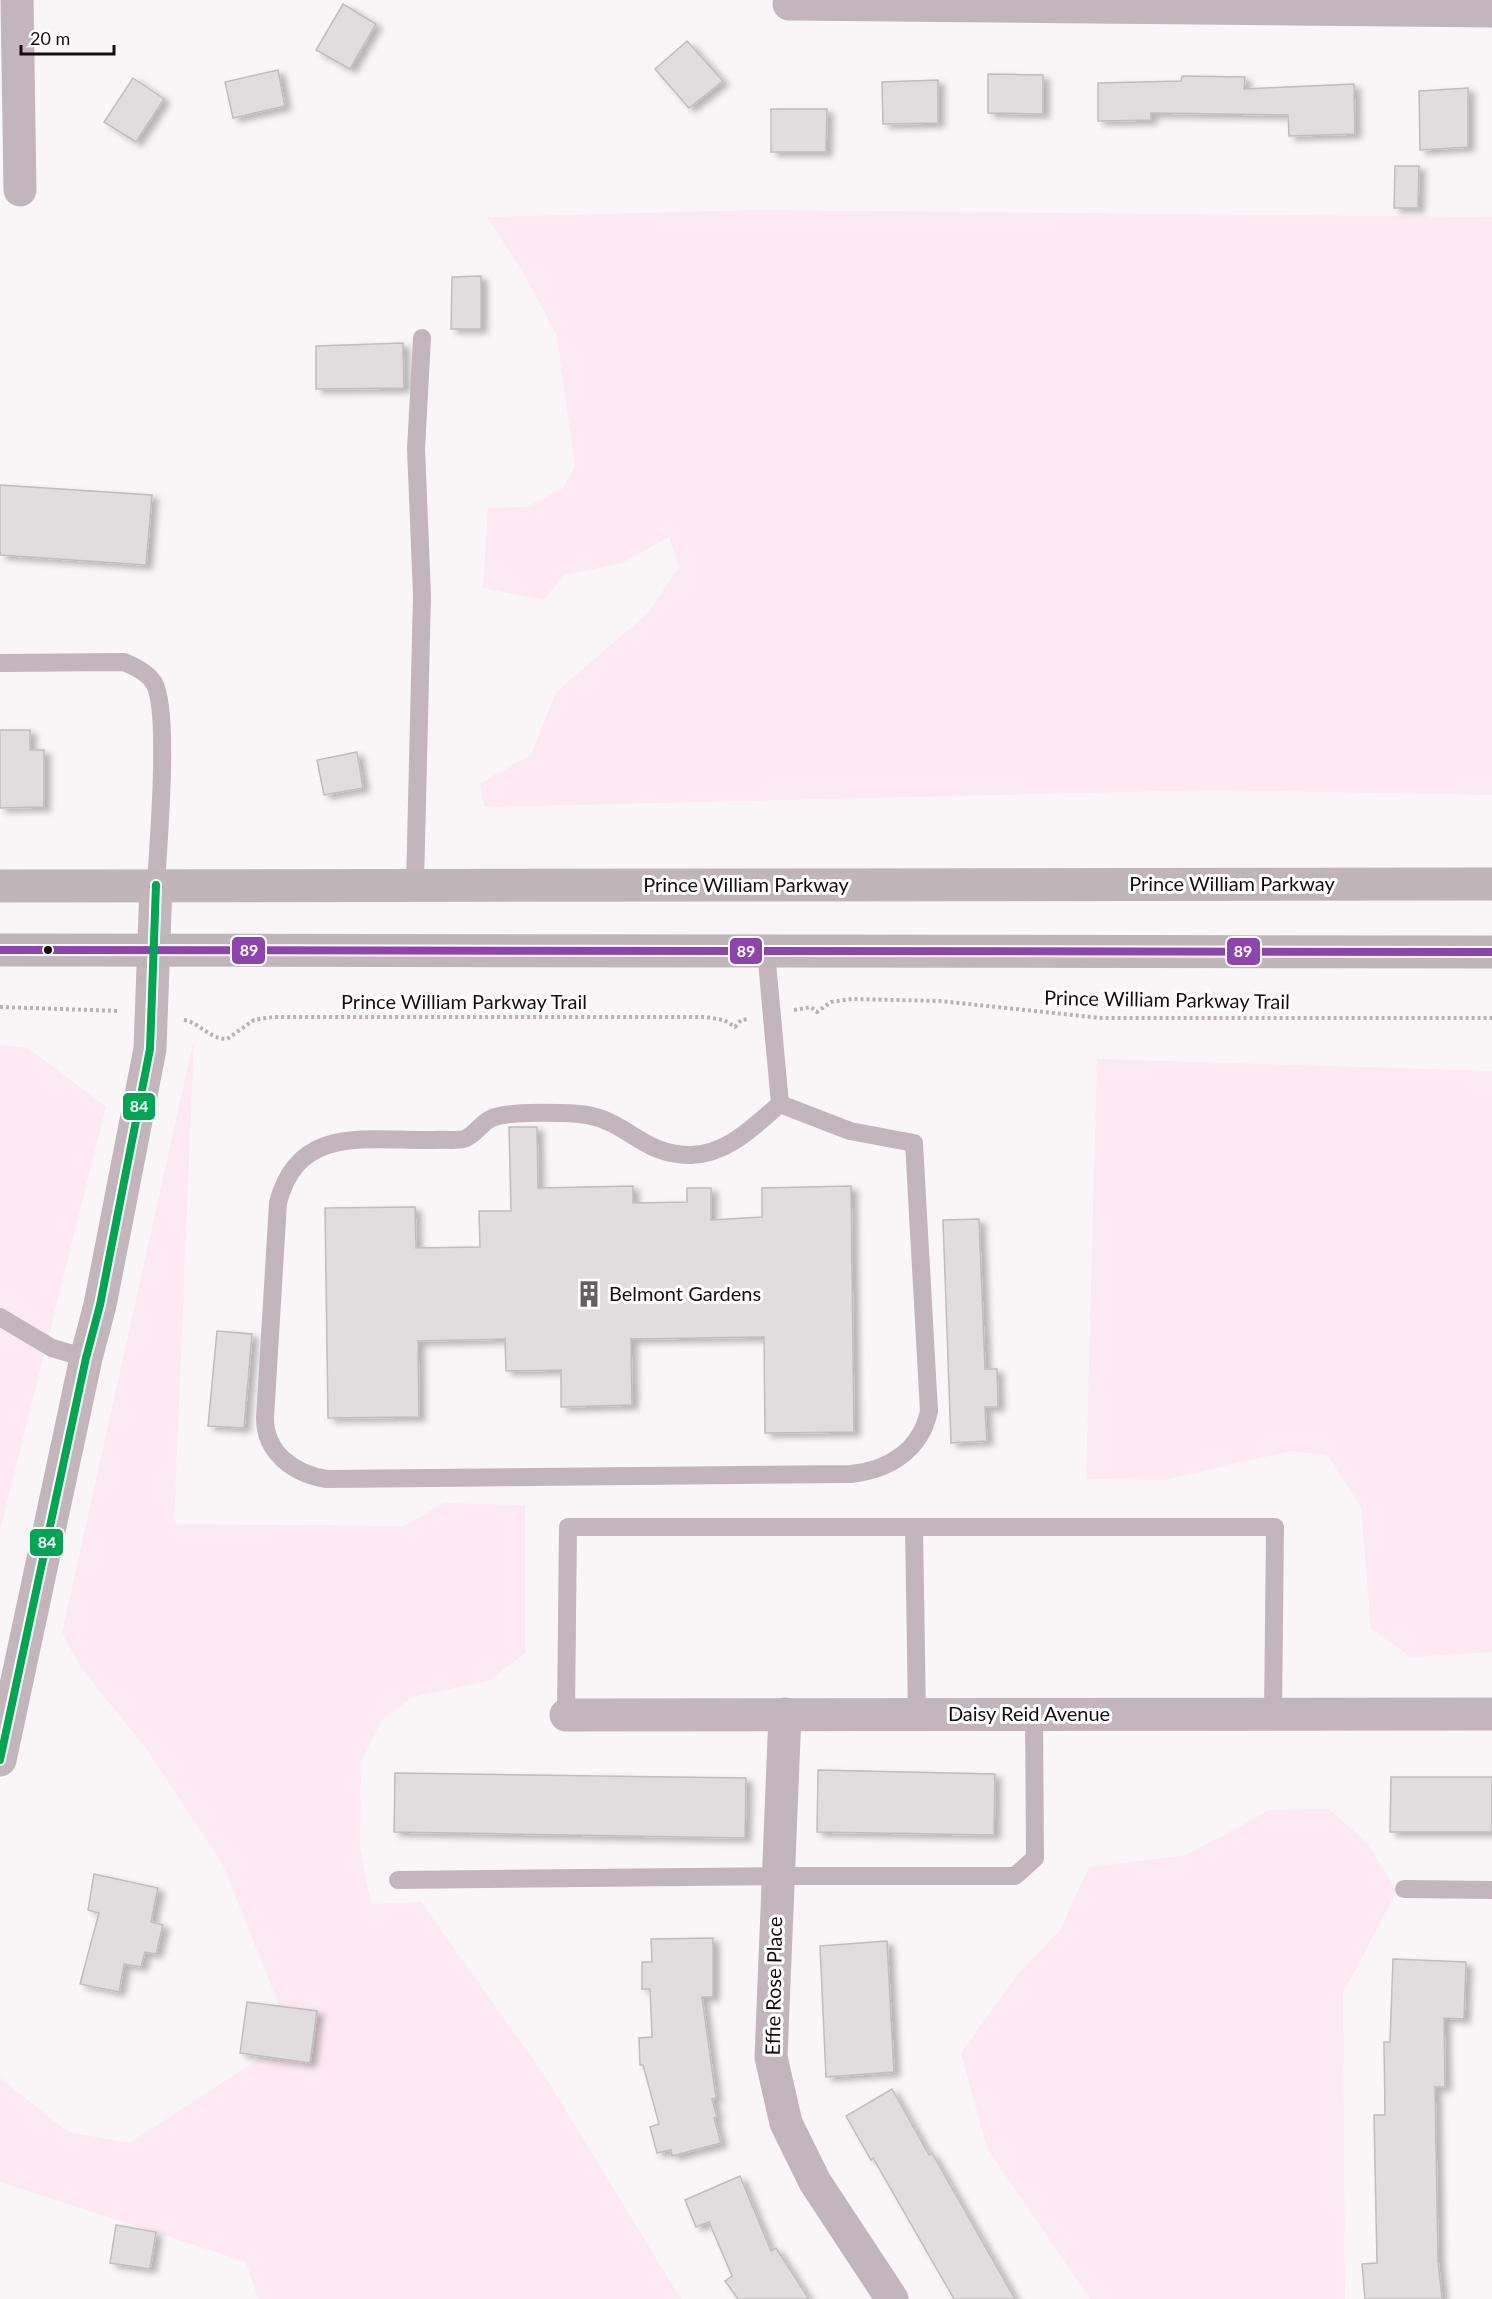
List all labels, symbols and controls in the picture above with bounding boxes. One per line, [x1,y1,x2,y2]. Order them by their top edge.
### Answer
scale bar [21,18,114,56]
text: 20 m [30,27,70,49]
street label: Prince William Parkway [1129,871,1336,895]
street label: Prince William Parkway [643,872,850,896]
line badge: 89 [231,936,266,965]
line badge: 89 [729,937,763,965]
line badge: 89 [1226,937,1261,966]
text: 89 [240,940,258,959]
text: 89 [737,941,755,960]
text: 89 [1234,941,1252,960]
unlabelled marker [42,944,54,956]
street label: Prince William Parkway Trail [1044,985,1290,1013]
street label: Prince William Parkway Trail [341,989,587,1013]
line badge: 84 [122,1092,156,1121]
text: 84 [130,1096,148,1115]
building icon: Belmont Gardens [574,1279,604,1309]
place label: Belmont Gardens [609,1281,761,1305]
line badge: 84 [29,1528,64,1557]
text: 84 [38,1532,56,1551]
street label: Daisy Reid Avenue [948,1701,1110,1725]
street label: Effie Rose Place [760,1916,786,2056]

